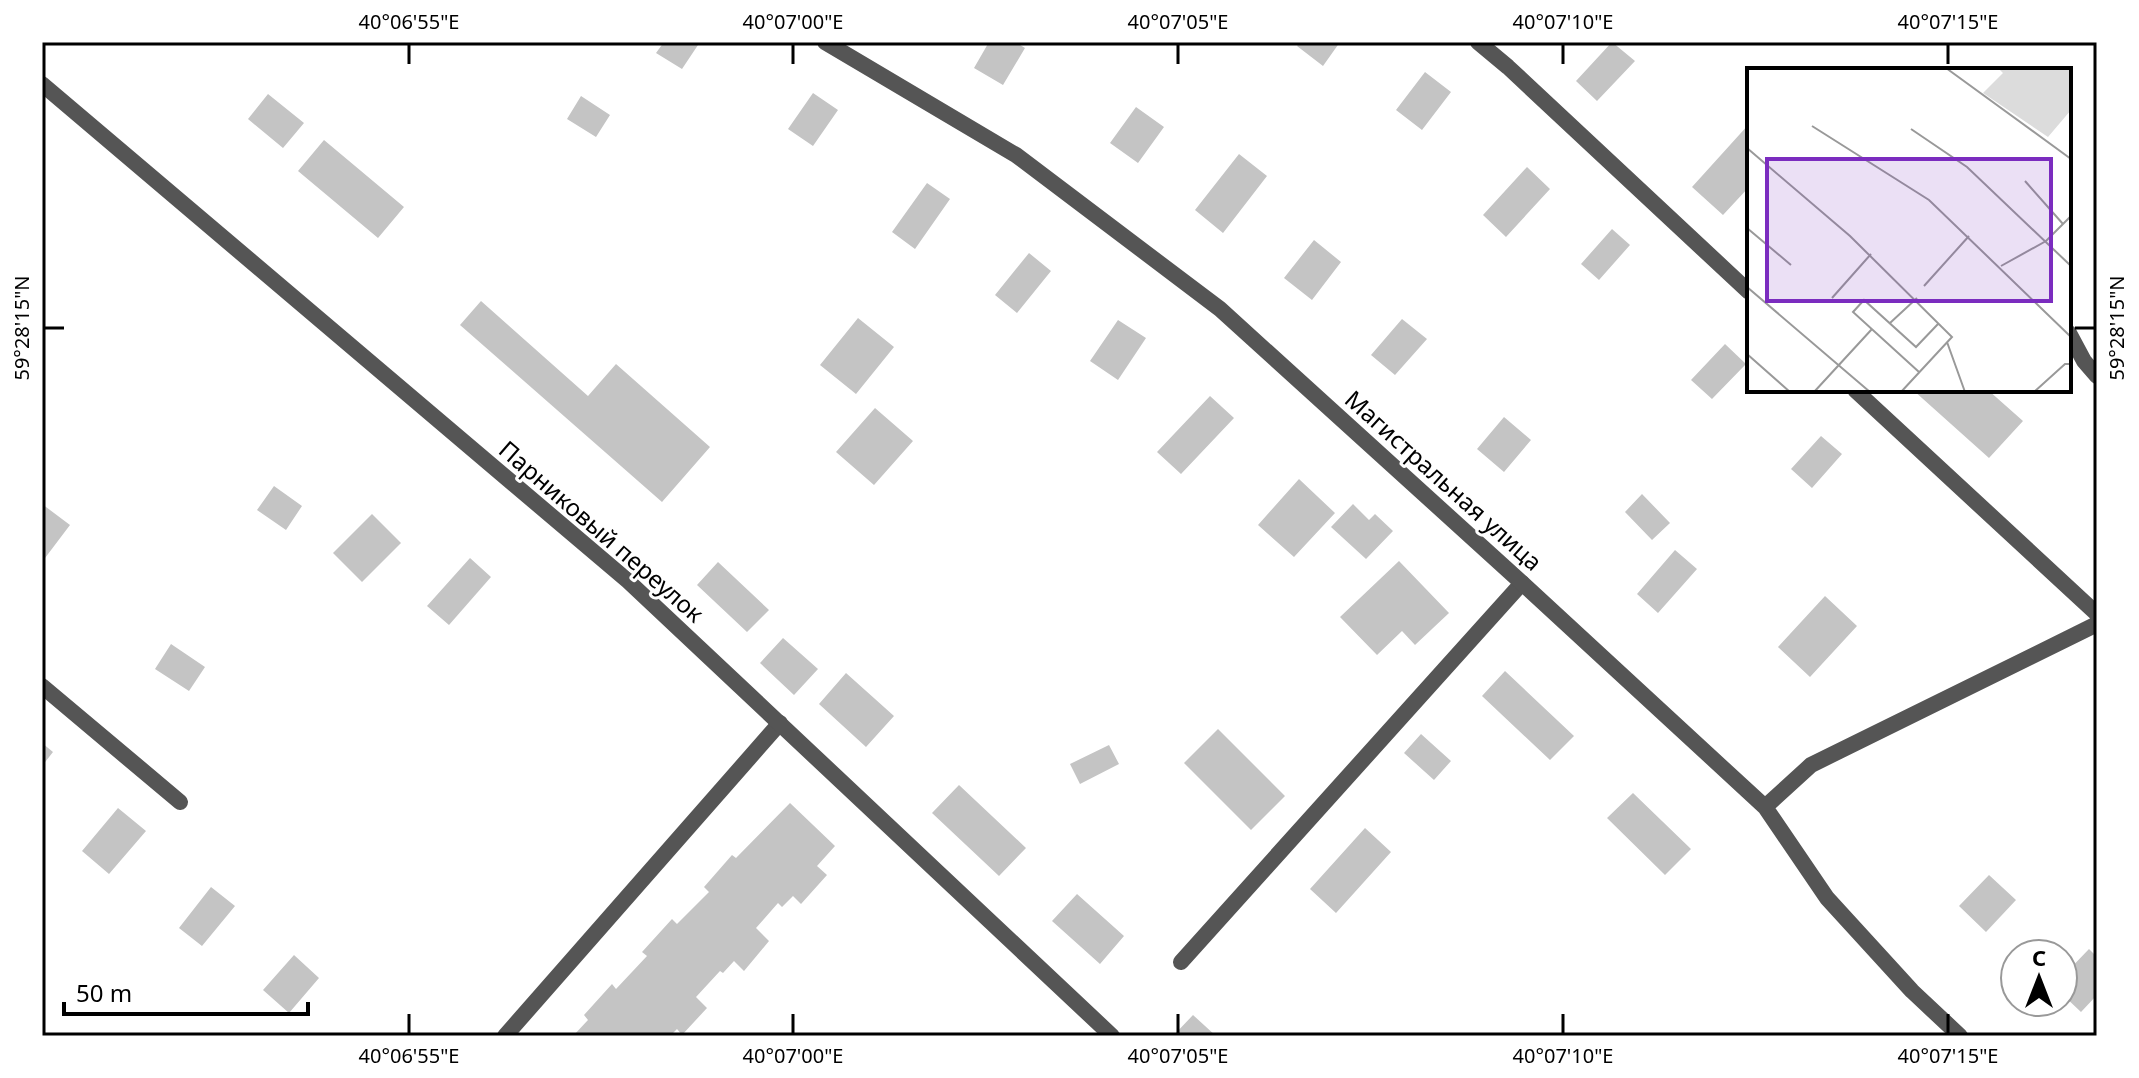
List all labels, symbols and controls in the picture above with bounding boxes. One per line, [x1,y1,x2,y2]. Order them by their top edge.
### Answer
text: 40°06'55"E [359,8,459,35]
text: 40°07'00"E [743,8,843,35]
text: 40°07'05"E [1128,8,1228,35]
text: 40°07'10"E [1513,8,1613,35]
text: 40°07'15"E [1898,8,1998,35]
inset map [1747,68,2071,392]
text: 59°28'15"N [8,275,35,381]
text: 59°28'15"N [2103,275,2130,381]
street label: Магистральная улица [1338,382,1550,578]
street label: Парниковый переулок [492,433,712,629]
north arrow [1999,938,2079,1018]
text: С [2032,942,2046,972]
scale bar [64,966,308,1016]
text: 50 m [76,976,132,1009]
text: 40°06'55"E [359,1042,459,1069]
text: 40°07'00"E [743,1042,843,1069]
text: 40°07'05"E [1128,1042,1228,1069]
text: 40°07'10"E [1513,1042,1613,1069]
text: 40°07'15"E [1898,1042,1998,1069]

